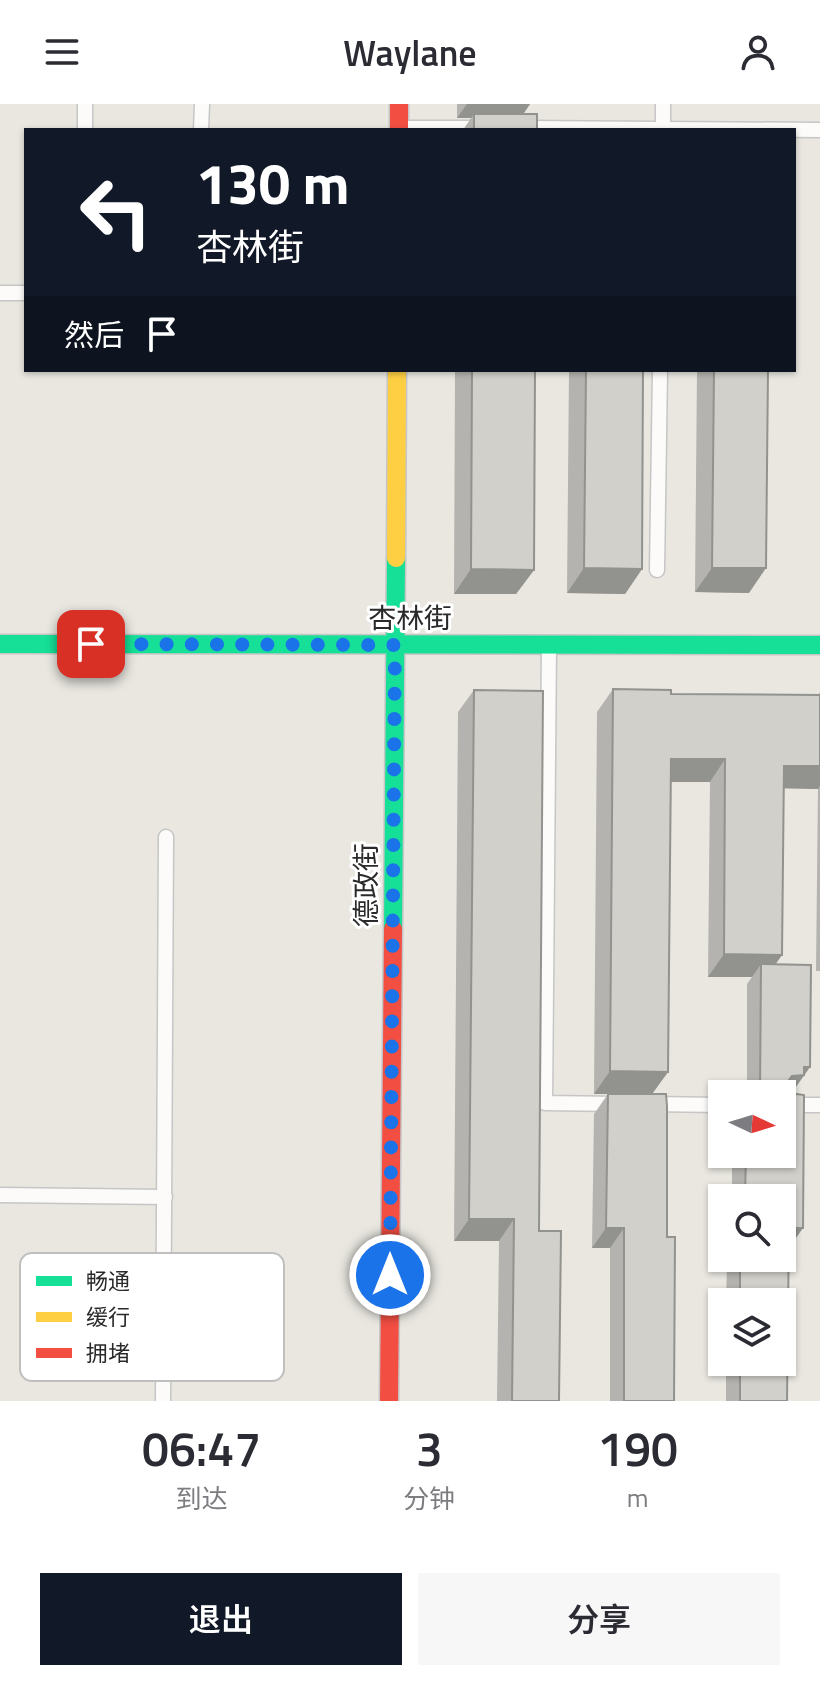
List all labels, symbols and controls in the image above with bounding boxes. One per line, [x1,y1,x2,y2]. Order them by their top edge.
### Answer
text: Waylane [343,25,477,80]
icon: menu [40,30,84,74]
icon: person [736,30,780,74]
text: 130 m [196,141,349,226]
icon: left [64,160,168,264]
text: 杏林街 [196,219,304,274]
text: 然后 [64,312,124,358]
icon: arrive [140,312,184,356]
street label: 杏林街 [368,596,452,639]
pin [57,610,125,678]
icon: arrive [69,622,113,666]
street label: 德政街 [344,843,387,927]
north arrow [708,1080,796,1168]
map controls [708,1080,796,1376]
button: search [708,1184,796,1272]
position arrow [348,1233,432,1317]
legend [20,1253,284,1381]
text: 畅通 [86,1264,130,1298]
button: layers [708,1288,796,1376]
text: 缓行 [86,1300,130,1334]
text: 拥堵 [86,1336,130,1370]
text: 06:47 [142,1412,261,1485]
text: 3 [416,1412,443,1485]
text: 190 [597,1412,678,1485]
text: m [627,1478,648,1517]
text: 到达 [176,1479,228,1518]
text: 分钟 [403,1479,455,1518]
button: 退出 [40,1573,402,1665]
button: 分享 [418,1573,780,1665]

